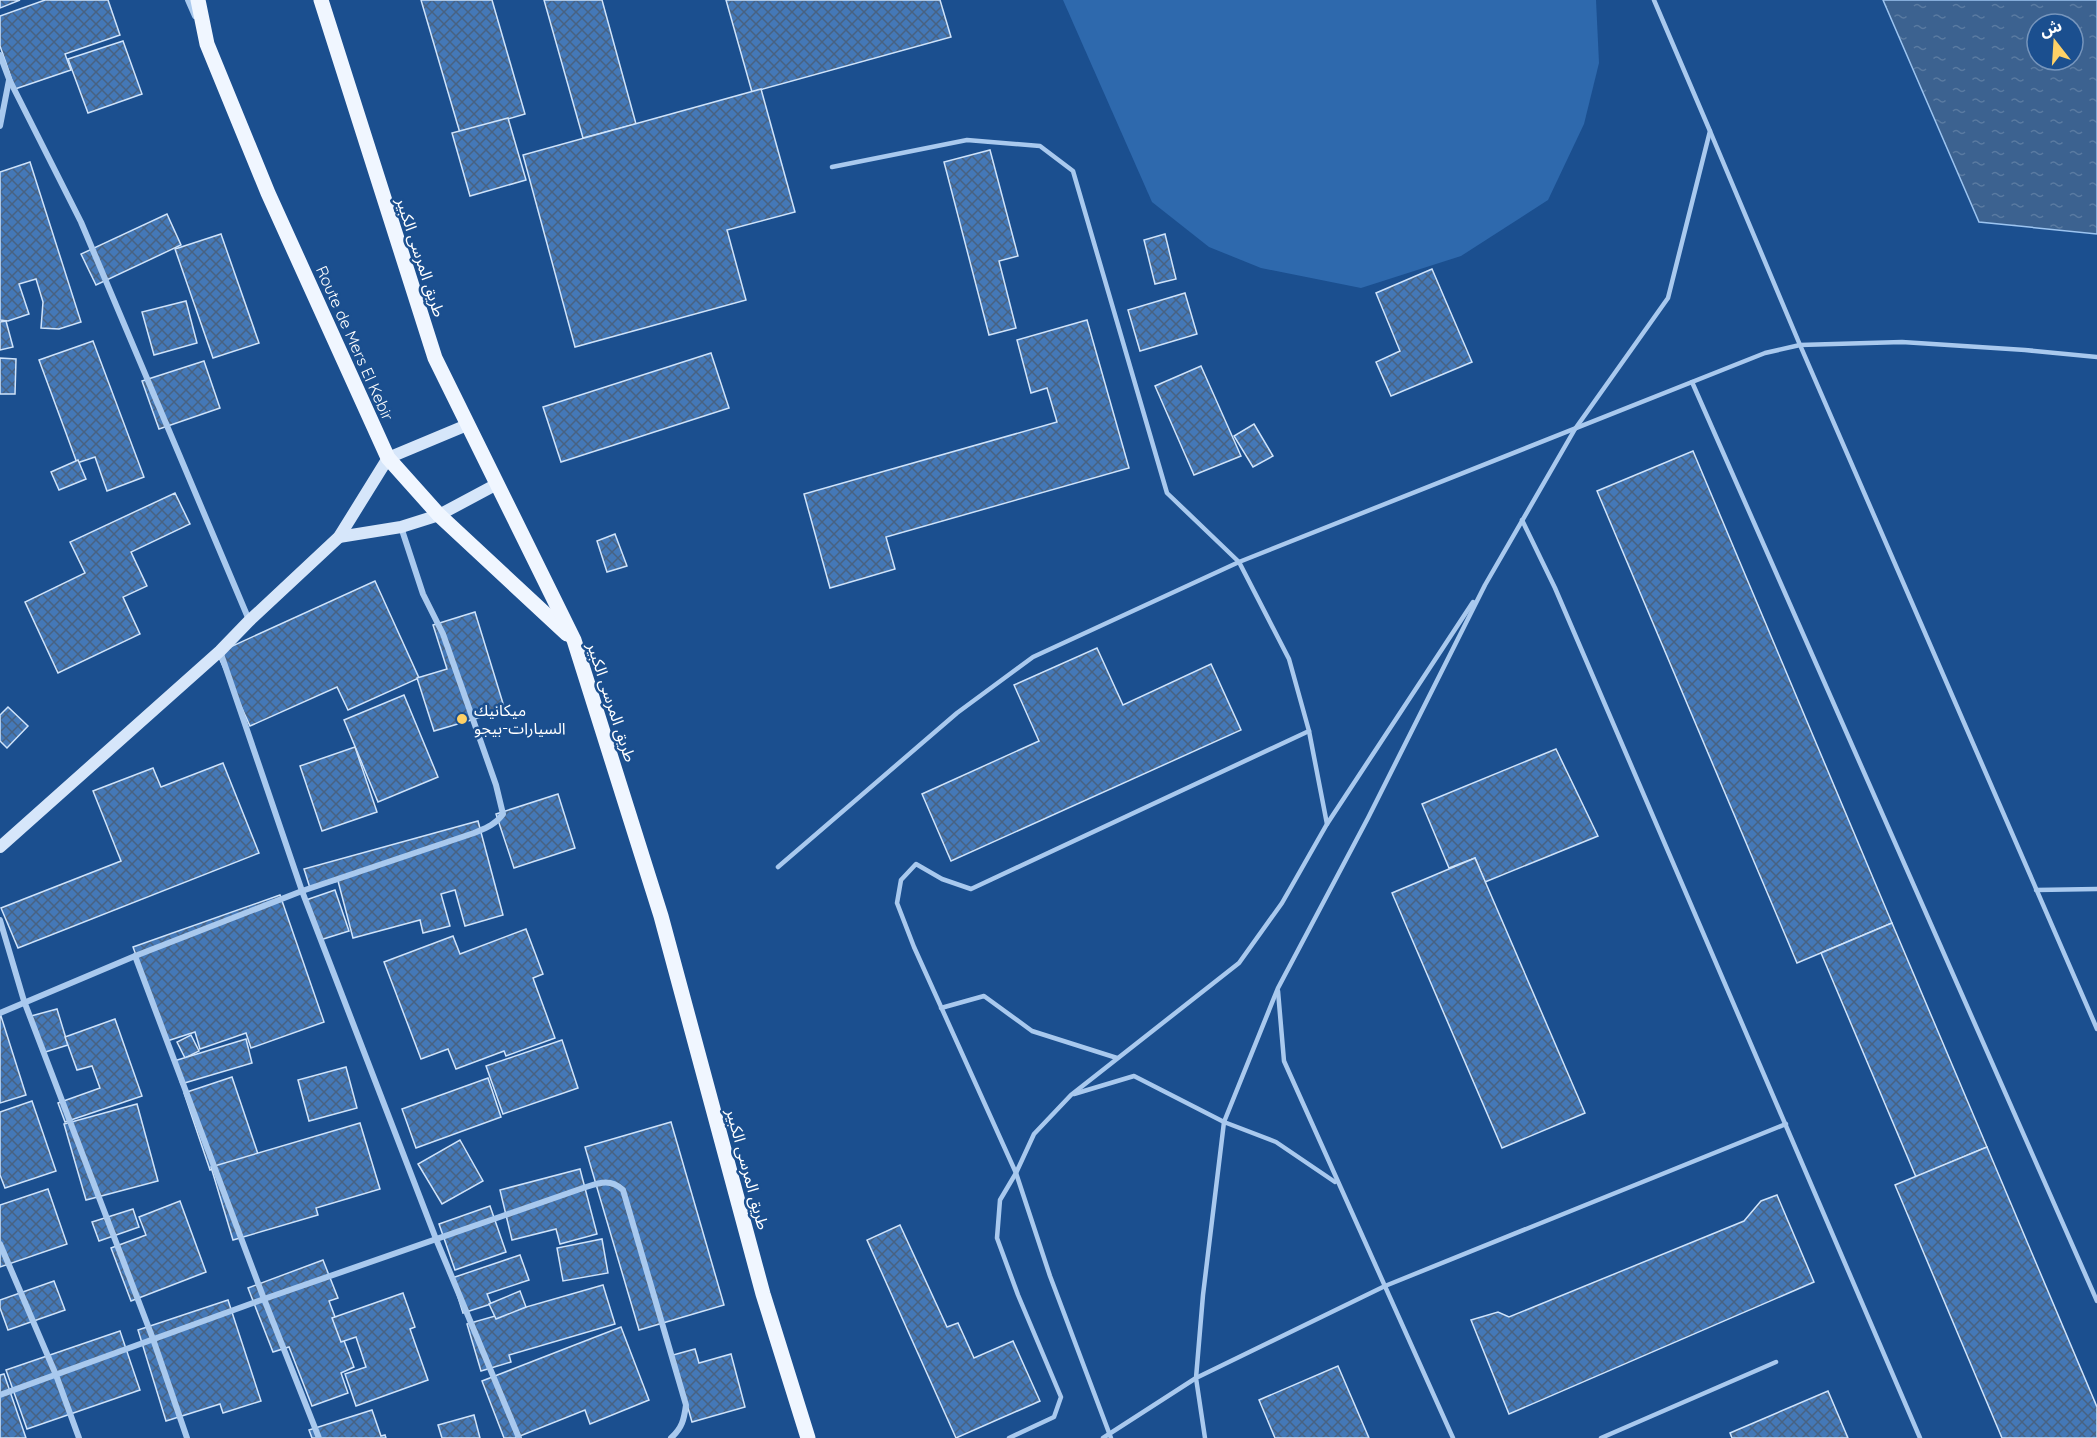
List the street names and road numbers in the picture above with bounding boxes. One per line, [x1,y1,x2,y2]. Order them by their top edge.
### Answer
street label: طريق المرسى الكبير [391,194,450,320]
street label: Route de Mers El Kebir [312,262,398,424]
street label: طريق المرسى الكبير [582,639,641,765]
street label: طريق المرسى الكبير [721,1105,774,1232]

